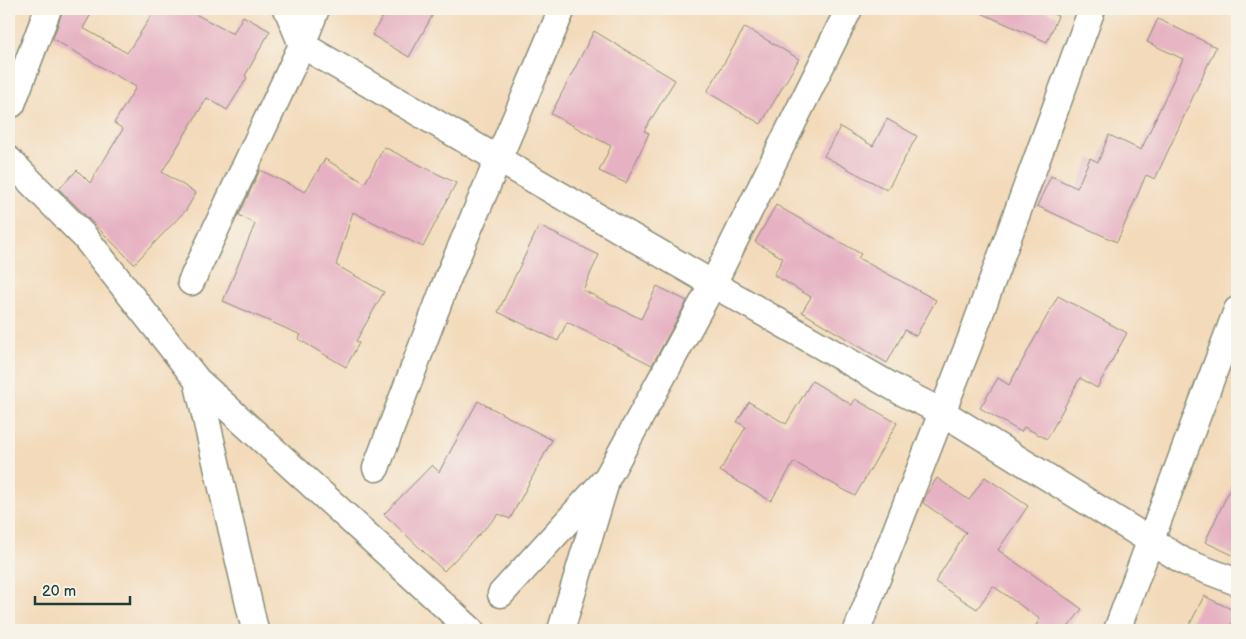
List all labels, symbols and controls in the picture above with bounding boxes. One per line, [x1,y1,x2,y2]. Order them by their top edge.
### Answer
scale bar [35,574,130,606]
text: 20 m [42,582,76,601]

